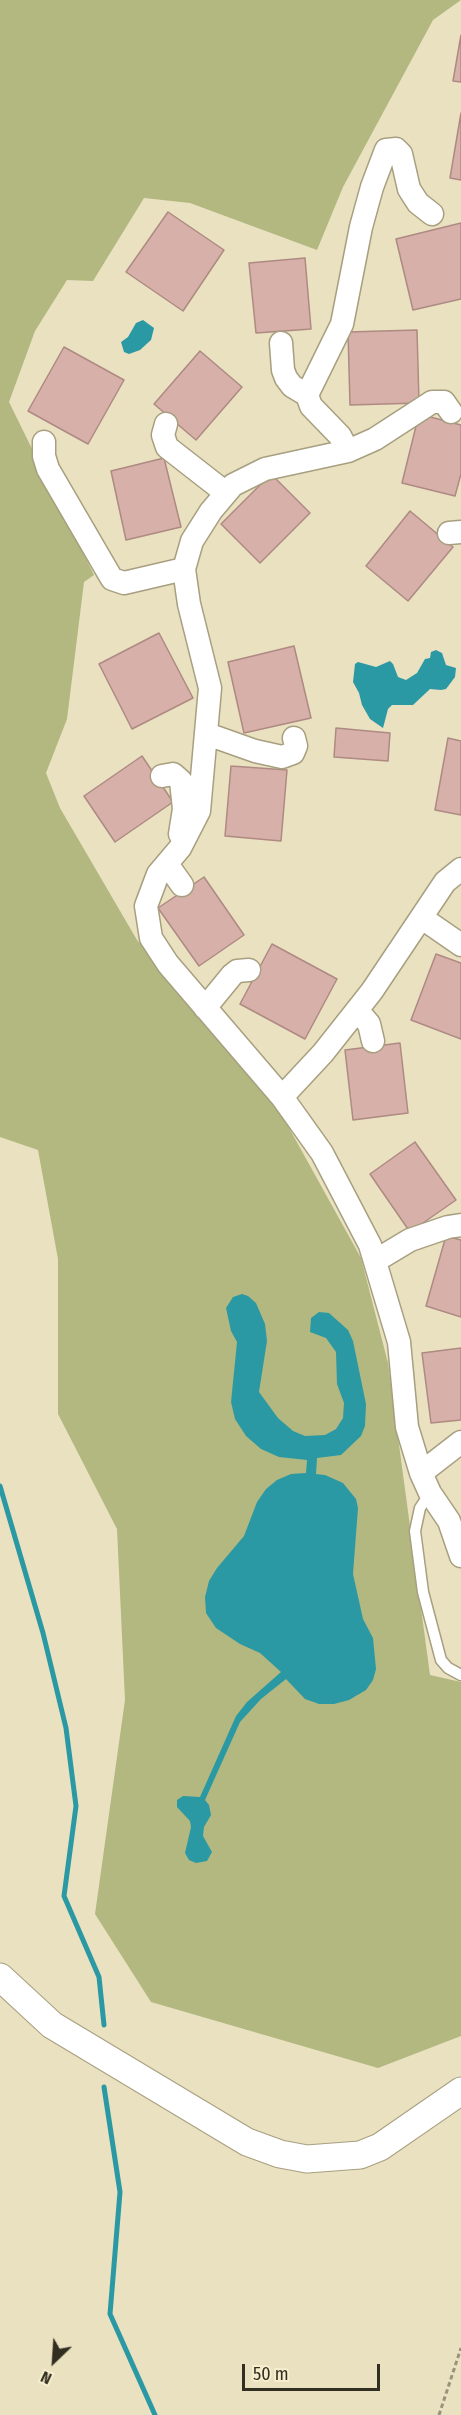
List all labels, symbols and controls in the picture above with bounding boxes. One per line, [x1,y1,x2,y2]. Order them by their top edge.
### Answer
north arrow [24,2331,84,2391]
scale bar [245,2352,383,2390]
text: 50 m [253,2363,289,2385]
text: N [38,2367,55,2388]

